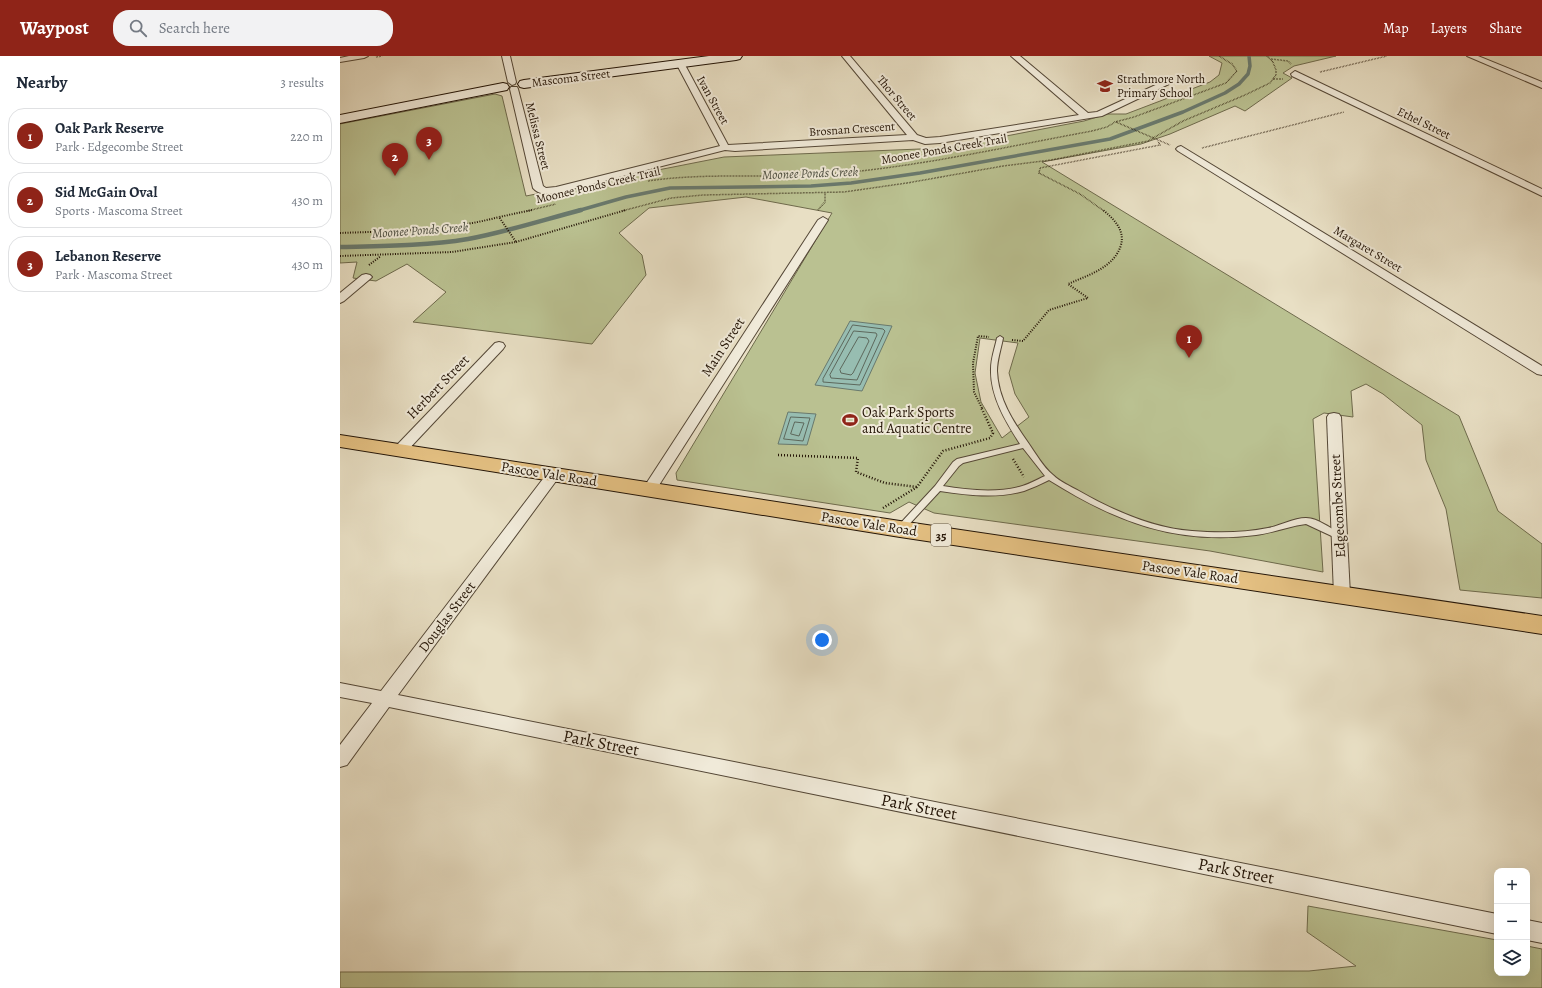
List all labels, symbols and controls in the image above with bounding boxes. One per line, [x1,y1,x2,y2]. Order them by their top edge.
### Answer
search box [113,10,393,46]
text: Waypost [20,15,89,41]
icon: search [127,17,149,39]
text: Search here [159,18,230,38]
text: Map [1383,19,1409,38]
text: Layers [1431,19,1467,38]
text: Share [1489,19,1522,38]
street label: Mascoma Street [531,65,611,91]
text: Nearby [16,71,67,94]
place label: Strathmore North Primary School [1117,71,1206,101]
street label: Thor Street [873,72,921,124]
street label: Ivan Street [693,73,733,127]
text: 3 results [280,74,324,91]
school or university icon: Strathmore North Primary School [1096,77,1114,95]
street label: Melissa Street [522,101,554,171]
street label: Ethel Street [1395,103,1453,143]
text: Oak Park Reserve [55,118,164,138]
street label: Brosnan Crescent [808,118,896,140]
pin: 3 [416,127,442,160]
text: 1 [28,128,32,145]
text: 220 m [290,128,323,145]
street label: Moonee Ponds Creek Trail [880,130,1008,168]
text: Park · Edgecombe Street [55,138,183,155]
pin: 2 [382,143,408,176]
street label: Moonee Ponds Creek Trail [534,163,662,207]
water label: Moonee Ponds Creek [761,163,859,183]
text: Sid McGain Oval [55,182,157,202]
text: 2 [27,192,33,209]
text: 430 m [291,192,323,209]
text: Sports · Mascoma Street [55,202,183,219]
water label: Moonee Ponds Creek [371,218,469,242]
street label: Margaret Street [1331,222,1405,276]
text: Lebanon Reserve [55,246,161,266]
text: 3 [27,256,33,273]
text: 430 m [291,256,323,273]
text: Park · Mascoma Street [55,266,173,283]
street label: Main Street [697,313,749,380]
pin: 1 [1176,325,1202,358]
street label: Herbert Street [403,350,474,423]
place label: Oak Park Sports and Aquatic Centre [862,403,972,438]
sports icon: Oak Park Sports and Aquatic Centre [841,411,859,429]
street label: Edgecombe Street [1326,453,1350,558]
street label: Pascoe Vale Road [500,457,599,491]
street label: Pascoe Vale Road [820,507,919,541]
road number: 35 [931,524,951,546]
street label: Pascoe Vale Road [1141,556,1240,588]
street label: Douglas Street [414,577,480,656]
your location [812,630,832,650]
street label: Park Street [561,724,641,762]
street label: Park Street [879,788,959,826]
street label: Park Street [1196,852,1276,890]
map controls [1494,868,1530,976]
button: + [1494,868,1530,904]
button: − [1494,904,1530,940]
button: layers [1494,940,1530,976]

